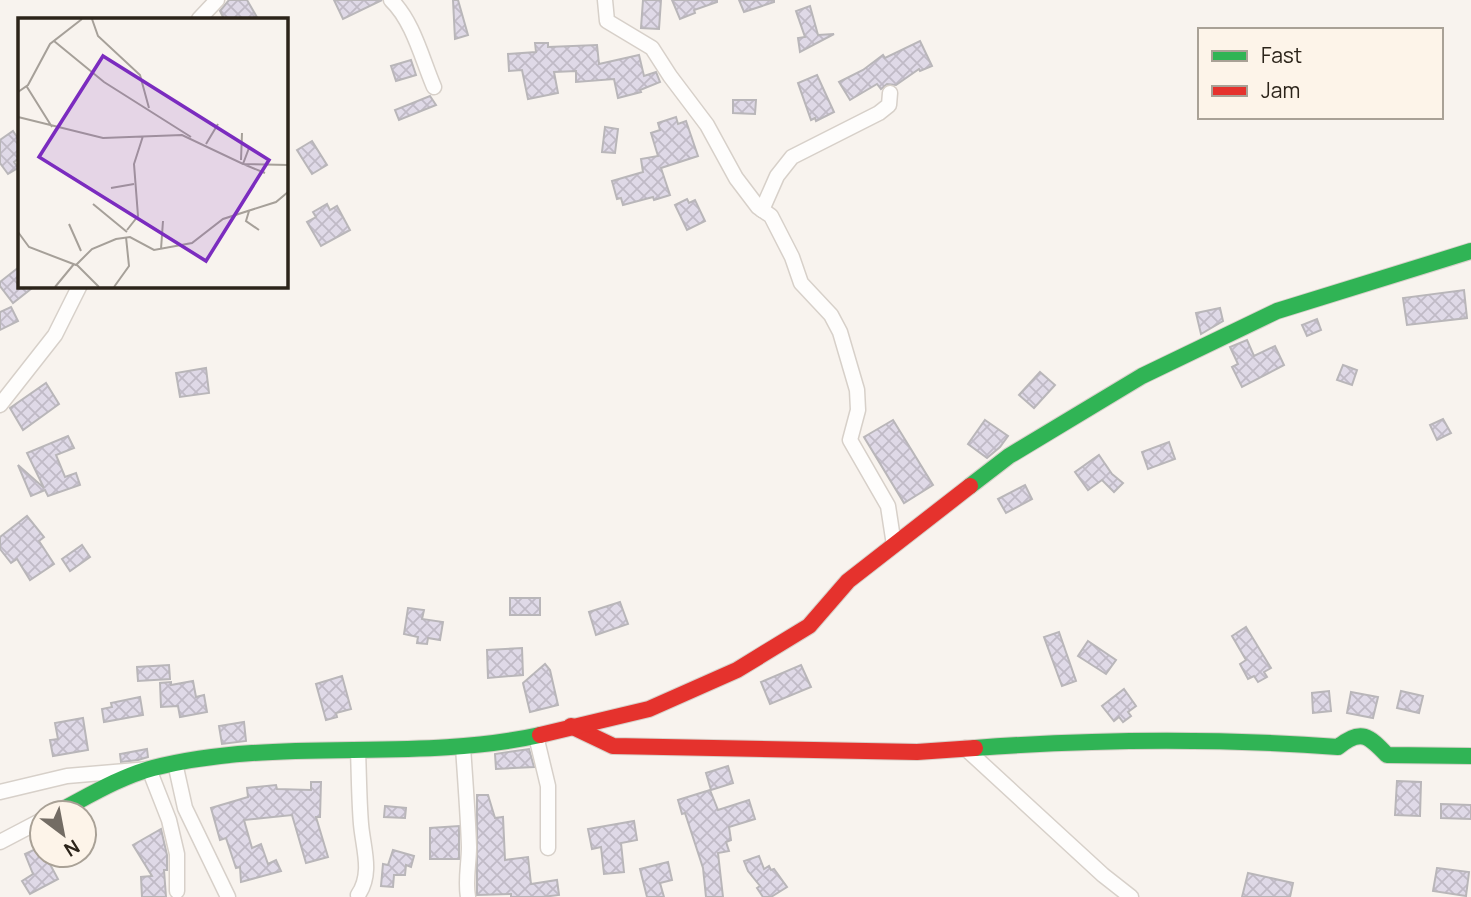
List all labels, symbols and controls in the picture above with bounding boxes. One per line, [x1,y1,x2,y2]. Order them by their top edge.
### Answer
inset map [18,18,287,287]
legend [1198,28,1443,119]
text: Fast [1261,41,1302,69]
text: Jam [1261,76,1300,104]
north arrow [28,799,98,869]
text: N [59,834,85,863]

